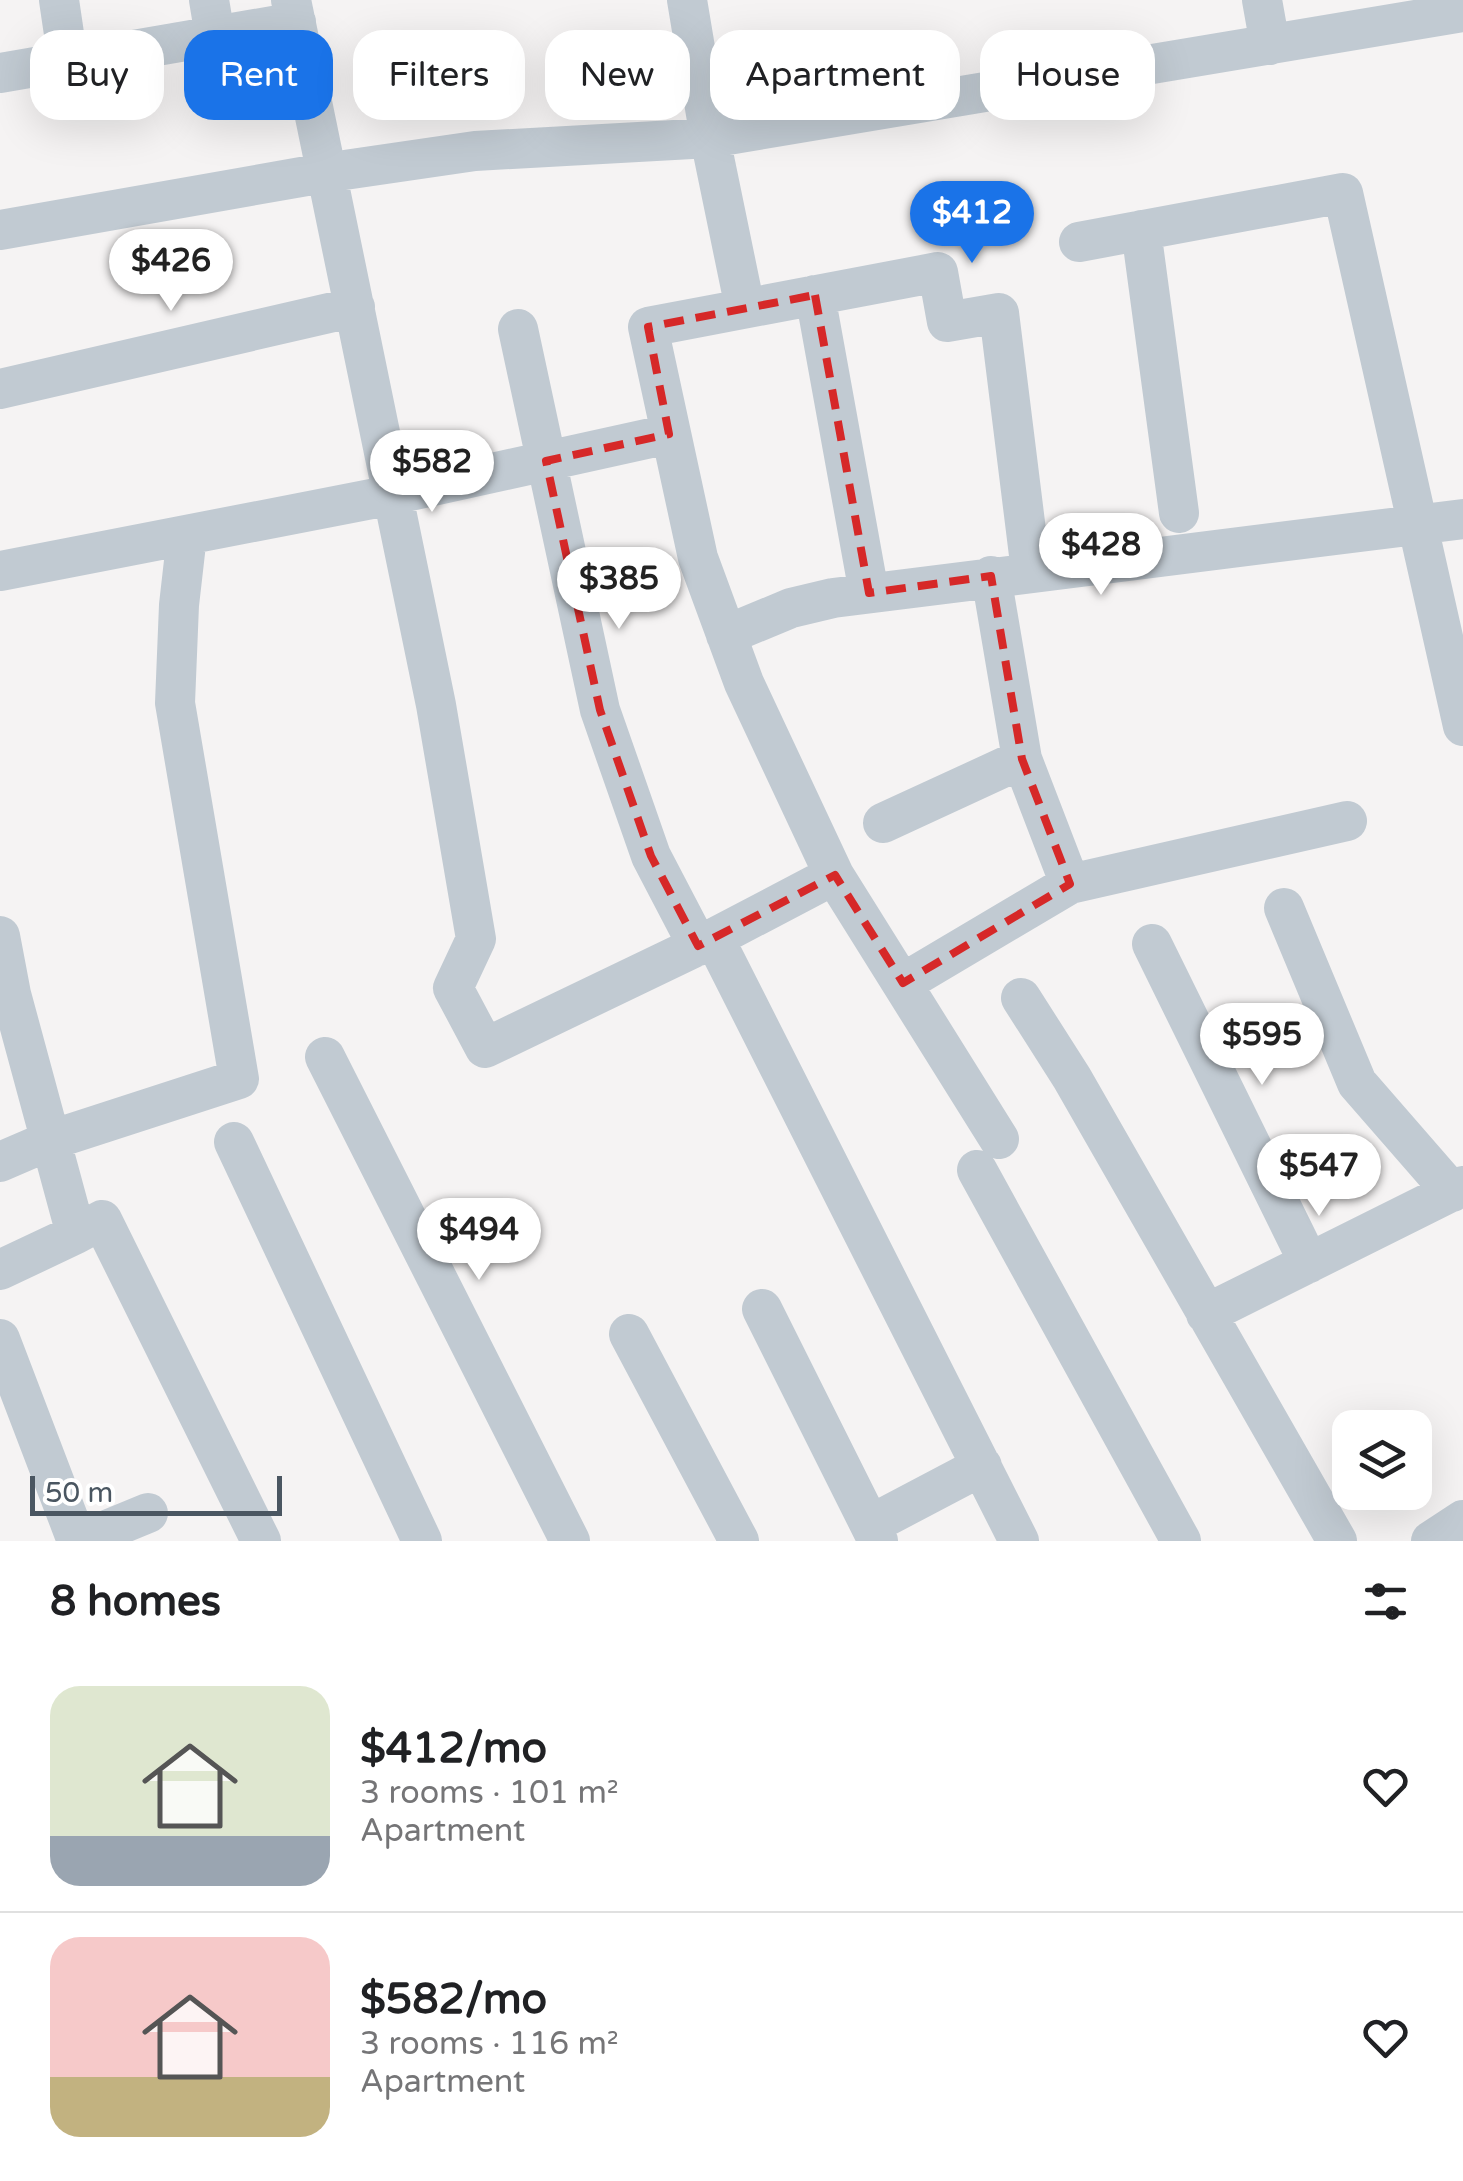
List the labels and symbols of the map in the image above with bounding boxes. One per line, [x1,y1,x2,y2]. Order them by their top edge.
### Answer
pin: $412 [913,181,1031,266]
pin: $426 [112,229,230,314]
pin: $582 [373,430,491,515]
pin: $428 [1042,513,1160,598]
pin: $385 [560,547,678,632]
pin: $595 [1203,1003,1321,1088]
pin: $547 [1260,1134,1378,1219]
pin: $494 [420,1198,538,1283]
scale bar [30,1471,282,1516]

